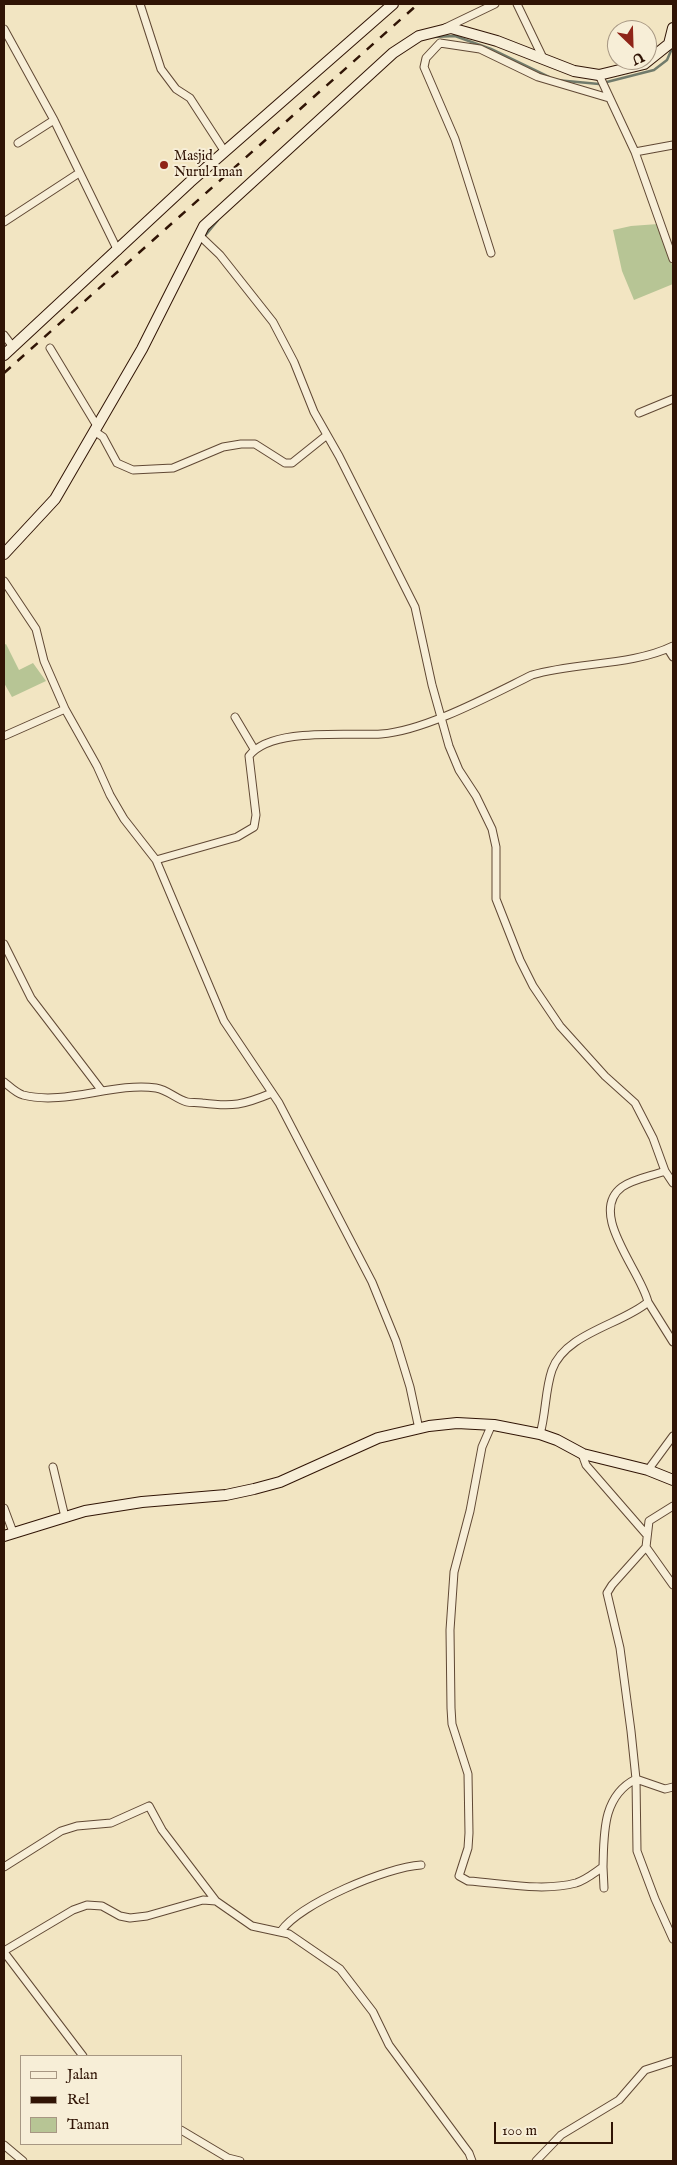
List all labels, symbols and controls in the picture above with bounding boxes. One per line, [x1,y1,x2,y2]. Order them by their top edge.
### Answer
north arrow [607,20,657,70]
text: U [629,47,647,68]
place label: Masjid Nurul Iman [174,149,243,182]
marker: Masjid Nurul Iman [158,159,170,171]
legend [20,2055,182,2145]
text: Jalan [67,2065,98,2084]
text: Rel [67,2090,89,2109]
scale bar [497,2112,616,2144]
text: Taman [67,2115,109,2134]
text: 100 m [502,2121,537,2140]

